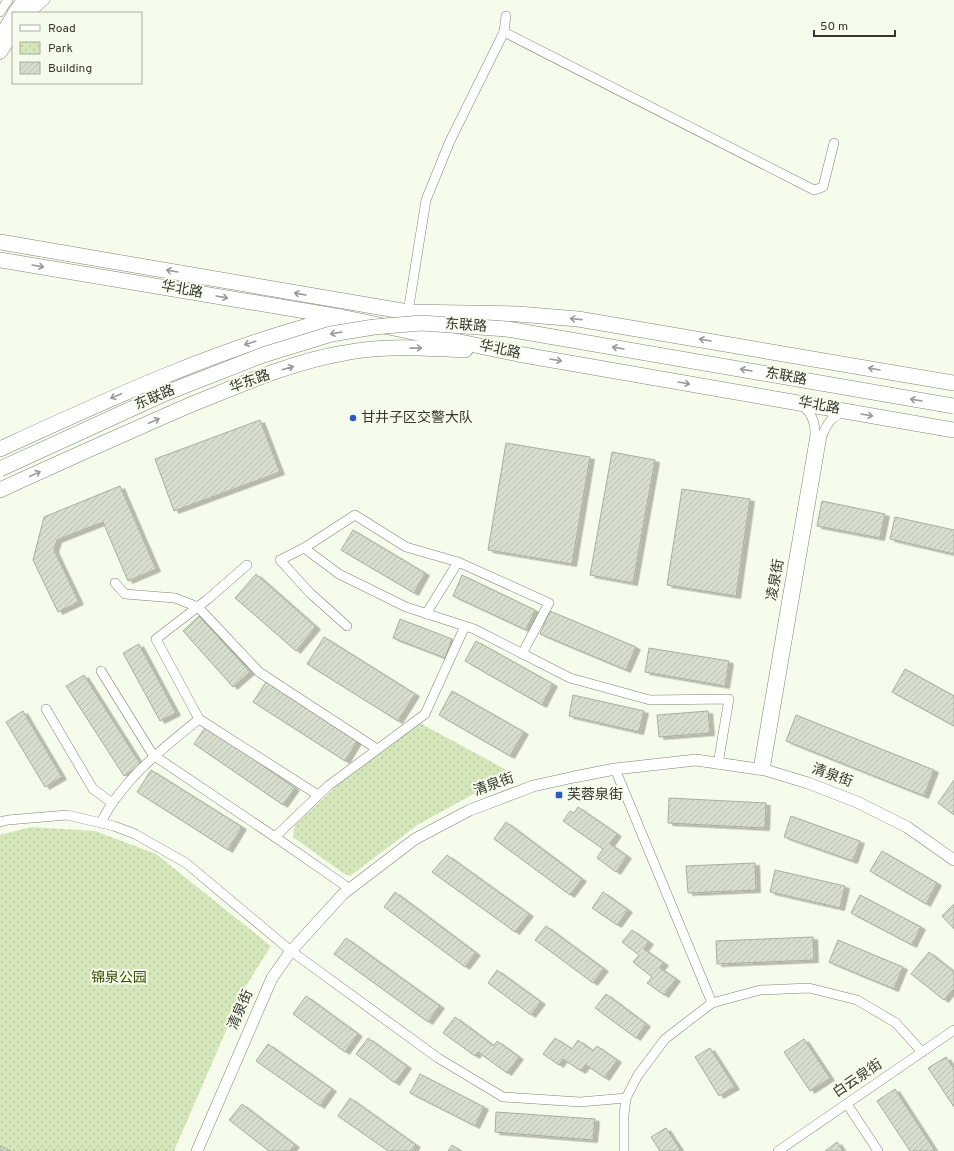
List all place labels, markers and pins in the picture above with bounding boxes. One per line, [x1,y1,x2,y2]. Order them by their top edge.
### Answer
place label: 甘井子区交警大队 [361,409,473,427]
marker: 甘井子区交警大队 [348,413,358,423]
place label: 芙蓉泉街 [567,786,623,804]
marker: 芙蓉泉街 [554,790,564,800]

